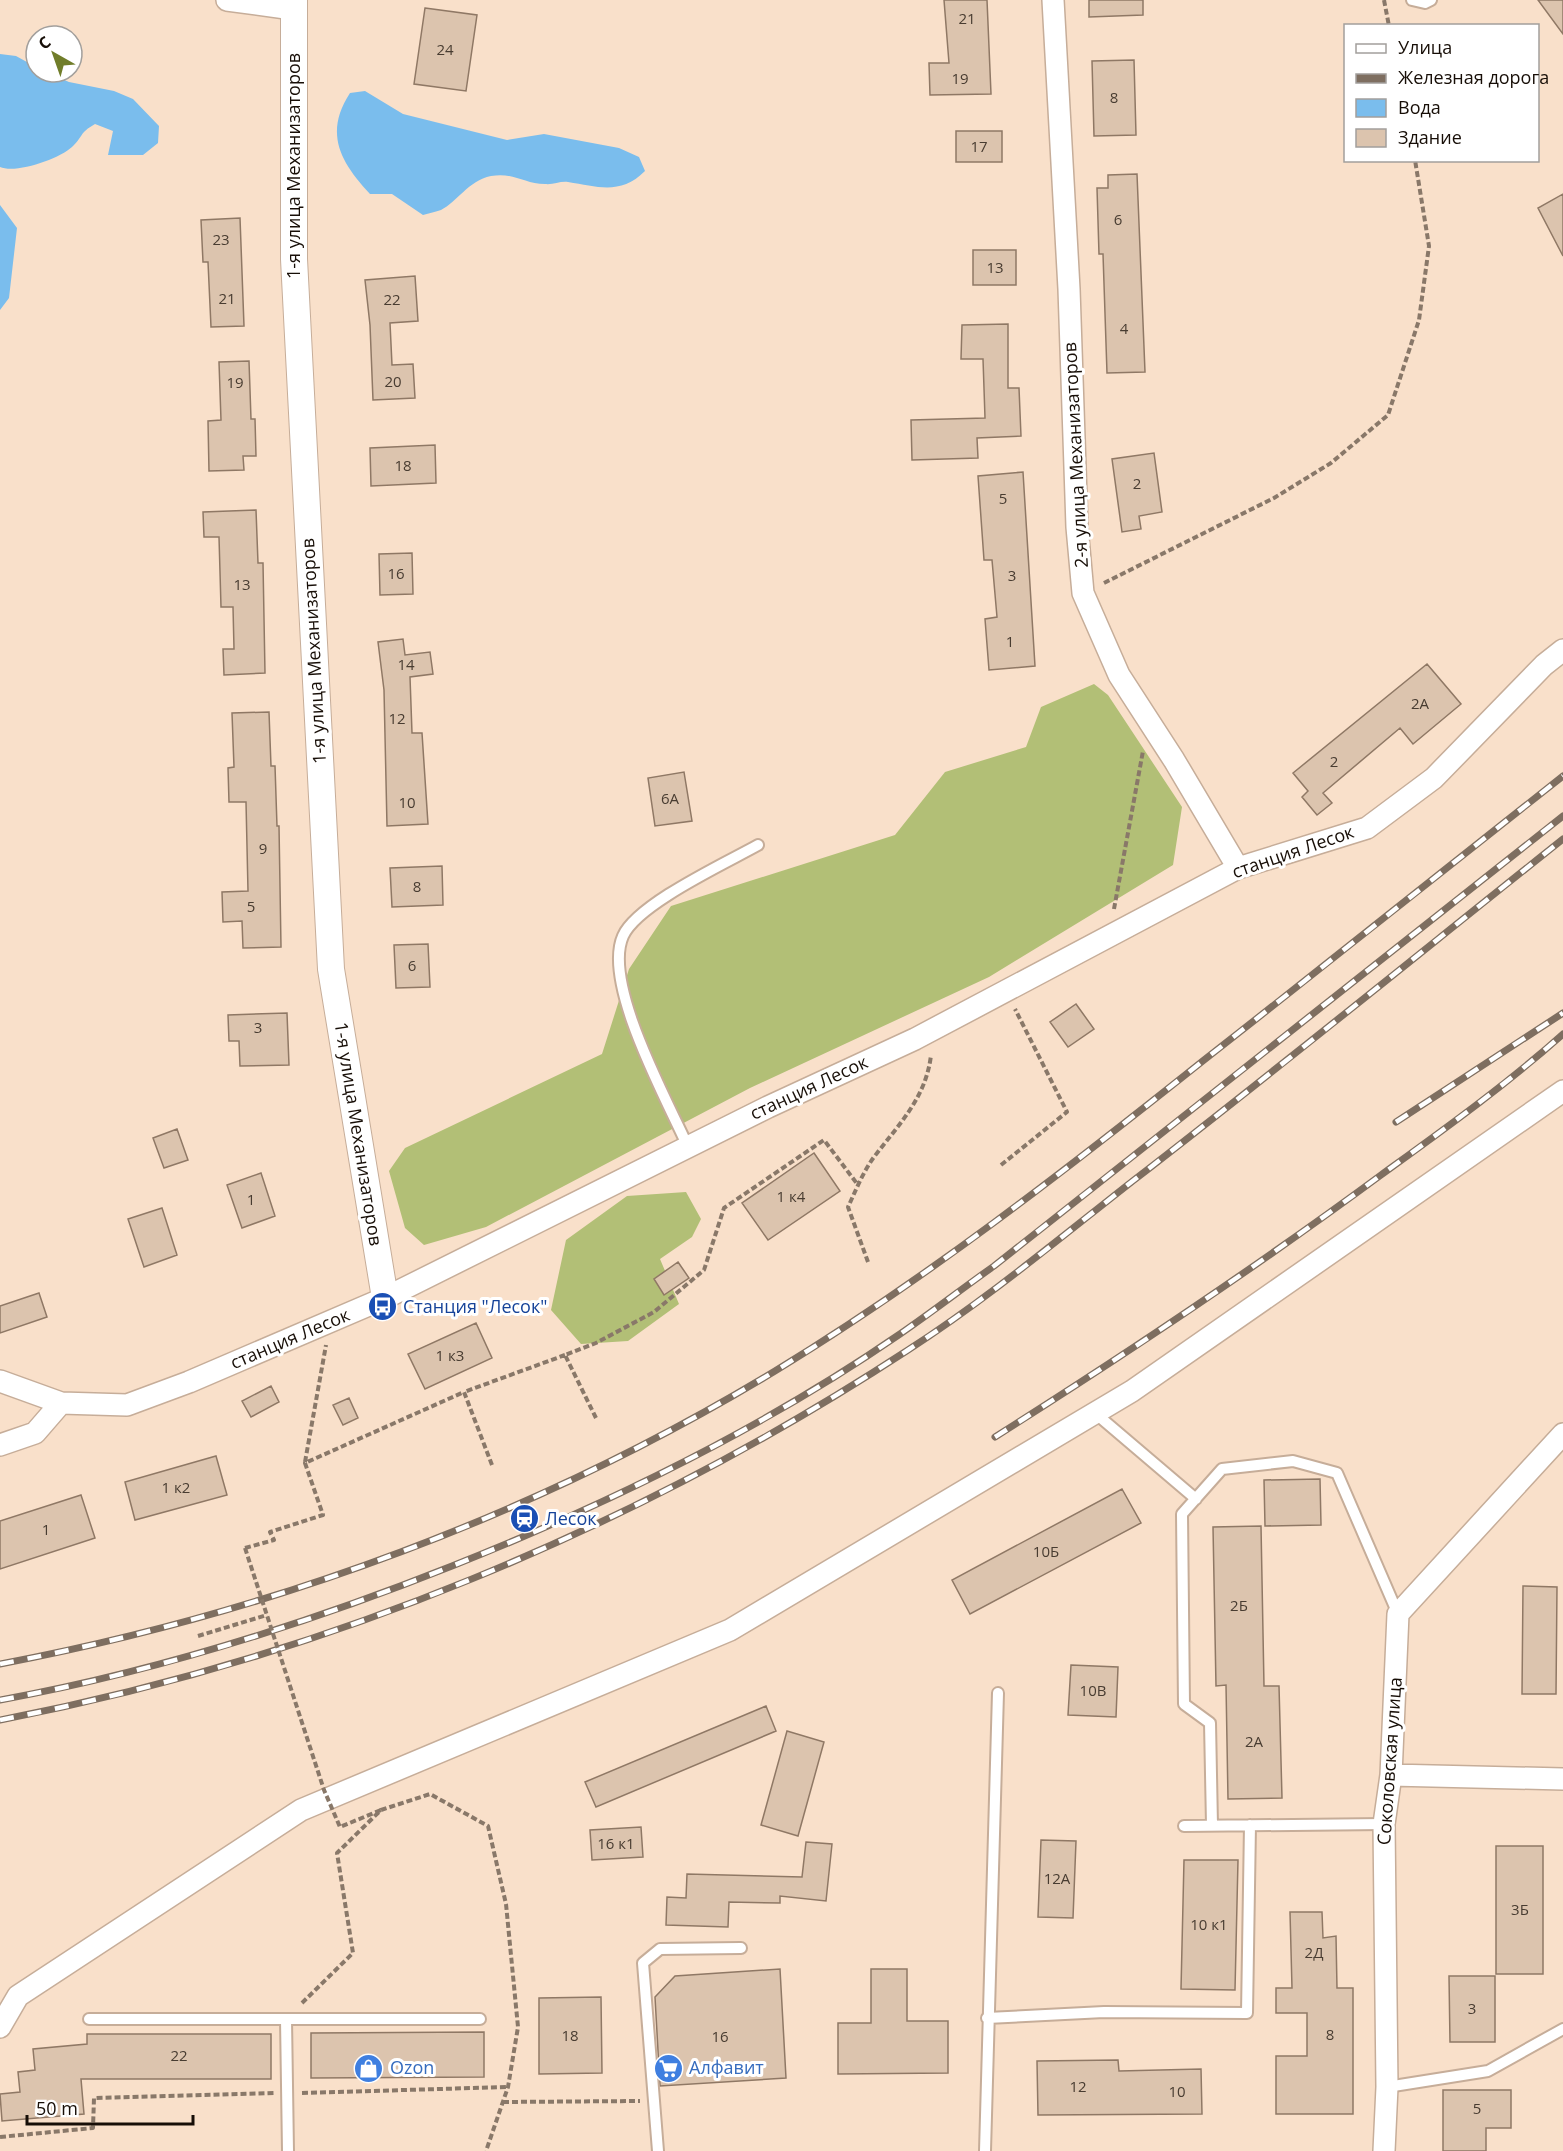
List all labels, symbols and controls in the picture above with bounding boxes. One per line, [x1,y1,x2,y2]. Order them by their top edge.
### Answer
house number: 21 [958,8,976,28]
north arrow [24,24,84,84]
legend [1344,24,1539,162]
text: С [33,31,55,54]
text: Улица [1398,35,1452,59]
house number: 24 [436,39,454,59]
street label: 1-я улица Механизаторов [281,53,305,279]
text: Железная дорога [1398,65,1549,89]
house number: 19 [951,68,969,88]
house number: 8 [1110,87,1118,107]
text: Вода [1398,95,1441,119]
text: Здание [1398,125,1462,149]
house number: 17 [970,136,988,156]
house number: 6 [1114,209,1122,229]
house number: 23 [212,229,230,249]
house number: 13 [986,257,1004,277]
house number: 21 [218,288,236,308]
house number: 22 [383,289,401,309]
house number: 4 [1120,318,1129,338]
street label: 2-я улица Механизаторов [1057,341,1093,569]
house number: 20 [384,371,402,391]
house number: 19 [226,372,244,392]
house number: 18 [394,455,412,475]
house number: 2 [1133,473,1141,493]
house number: 5 [999,488,1007,508]
street label: 1-я улица Механизаторов [295,537,331,765]
house number: 16 [387,563,405,583]
house number: 3 [1008,565,1016,585]
house number: 13 [233,574,251,594]
house number: 1 [1006,631,1014,651]
house number: 14 [397,654,415,674]
house number: 2А [1411,693,1430,713]
house number: 12 [388,708,406,728]
house number: 2 [1330,751,1338,771]
house number: 6А [661,788,680,808]
house number: 10 [398,792,416,812]
street label: станция Лесок [1229,819,1357,883]
house number: 9 [259,838,267,858]
house number: 8 [413,876,421,896]
house number: 5 [247,896,255,916]
house number: 6 [408,955,416,975]
house number: 3 [254,1017,262,1037]
street label: 1-я улица Механизаторов [329,1020,389,1247]
street label: станция Лесок [746,1049,872,1125]
house number: 1 к4 [777,1186,806,1206]
house number: 1 [247,1189,255,1209]
bus stop icon: Станция "Лесок" [366,1291,398,1323]
place label: Станция "Лесок" [403,1294,547,1318]
street label: станция Лесок [226,1302,354,1374]
house number: 1 к3 [436,1345,464,1365]
house number: 1 к2 [162,1477,190,1497]
station icon: Лесок [508,1503,540,1535]
place label: Лесок [545,1506,597,1530]
house number: 1 [42,1519,50,1539]
house number: 10Б [1033,1541,1059,1561]
house number: 2Б [1230,1595,1248,1615]
street label: Соколовская улица [1371,1676,1407,1846]
house number: 10В [1080,1680,1106,1700]
house number: 2А [1245,1731,1264,1751]
house number: 16 к1 [597,1833,635,1853]
house number: 12А [1044,1868,1071,1888]
house number: 3Б [1511,1899,1529,1919]
house number: 10 к1 [1190,1914,1228,1934]
house number: 2Д [1305,1942,1323,1962]
house number: 3 [1468,1998,1476,2018]
house number: 8 [1326,2024,1334,2044]
house number: 18 [561,2025,579,2045]
house number: 16 [711,2026,729,2046]
house number: 22 [170,2045,188,2065]
shop icon: Ozon [353,2052,385,2084]
supermarket icon: Алфавит [652,2052,684,2084]
place label: Ozon [390,2055,434,2079]
place label: Алфавит [689,2055,764,2079]
house number: 12 [1069,2076,1087,2096]
house number: 10 [1168,2081,1186,2101]
scale bar [27,2088,194,2126]
text: 50 m [36,2096,78,2120]
house number: 5 [1473,2098,1481,2118]

